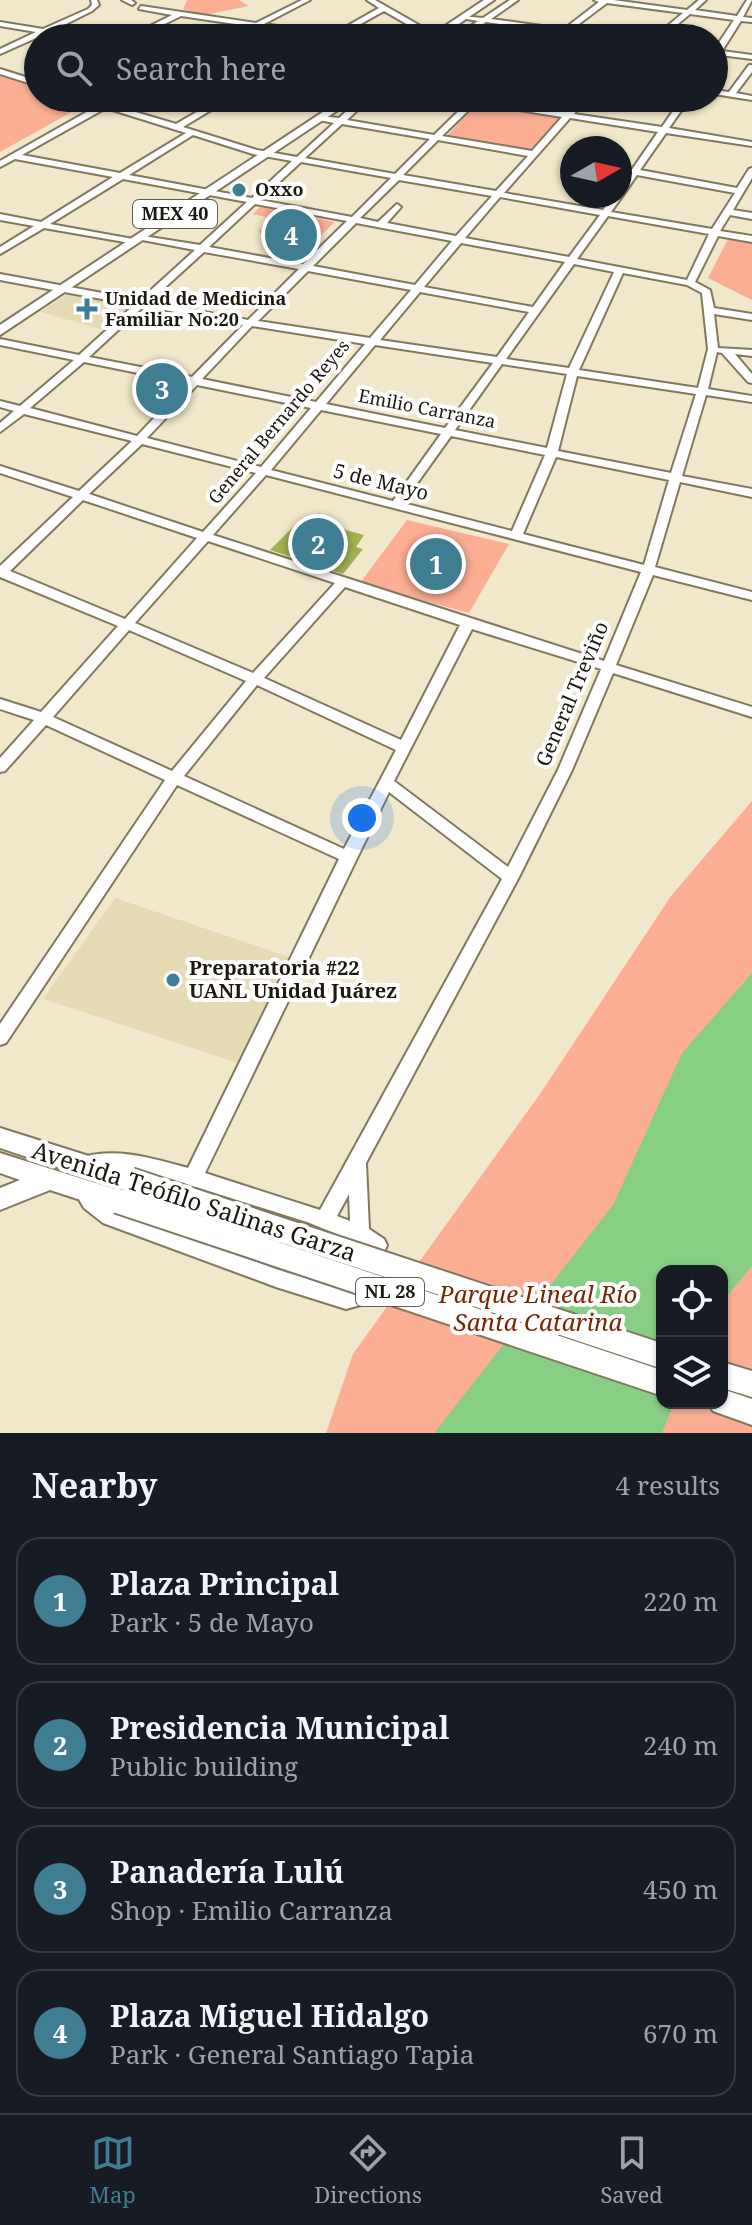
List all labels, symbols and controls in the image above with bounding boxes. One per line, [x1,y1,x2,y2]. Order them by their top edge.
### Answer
search box [24,24,728,112]
icon: search [52,46,96,90]
text: Search here [116,48,286,89]
north arrow [560,136,632,208]
place label: Oxxo [255,177,303,201]
marker: Oxxo [230,181,248,199]
road number: MEX 40 [133,200,217,228]
pin: 4 [265,205,317,265]
place label: Unidad de Medicina Familiar No:20 [105,286,287,331]
marker: Unidad de Medicina Familiar No:20 [76,298,98,320]
street label: General Bernardo Reyes [202,334,354,509]
pin: 3 [136,359,188,419]
street label: Emilio Carranza [357,383,498,433]
street label: 5 de Mayo [331,457,431,506]
pin: 2 [292,514,344,574]
pin: 1 [410,534,462,594]
street label: General Treviño [529,617,614,770]
your location [342,798,382,838]
place label: Preparatoria #22 UANL Unidad Juárez [189,954,397,1004]
marker: Preparatoria #22 UANL Unidad Juárez [164,971,182,989]
street label: Avenida Teófilo Salinas Garza [28,1133,361,1269]
map controls [656,1265,728,1409]
button: locate [656,1265,728,1337]
park label: Parque Lineal Río Santa Catarina [438,1277,637,1338]
road number: NL 28 [356,1278,424,1306]
button: layers [656,1337,728,1409]
text: Nearby [32,1462,158,1508]
text: 4 results [615,1467,720,1503]
text: Plaza Principal [110,1563,339,1604]
text: 1 [53,1583,67,1619]
text: 220 m [643,1583,718,1619]
text: Park · 5 de Mayo [110,1604,314,1640]
text: Presidencia Municipal [110,1707,449,1748]
text: 2 [53,1727,67,1763]
text: 240 m [643,1727,718,1763]
text: Public building [110,1748,298,1784]
text: Panadería Lulú [110,1851,344,1892]
text: 3 [53,1871,67,1907]
text: 450 m [643,1871,718,1907]
text: Shop · Emilio Carranza [110,1892,393,1928]
text: Plaza Miguel Hidalgo [110,1995,429,2036]
text: 4 [53,2015,67,2051]
text: 670 m [643,2015,718,2051]
text: Park · General Santiago Tapia [110,2036,474,2072]
tab: Map [89,2131,136,2209]
tab: Directions [314,2131,422,2209]
tab: Saved [600,2131,663,2209]

